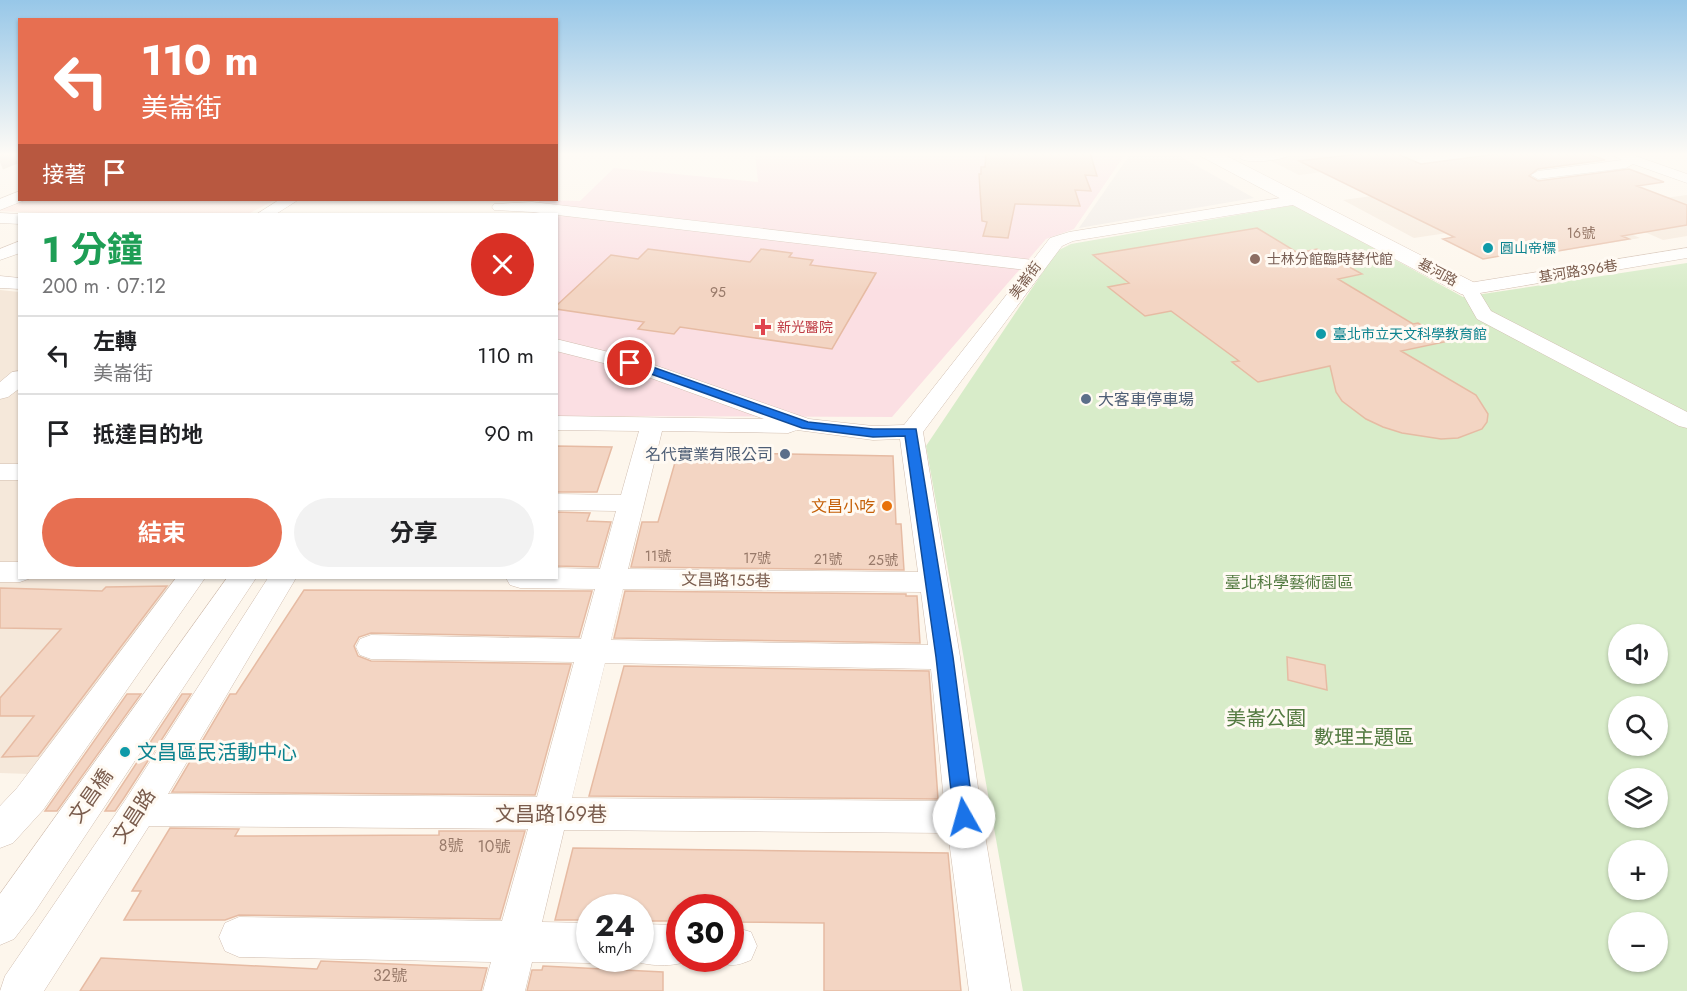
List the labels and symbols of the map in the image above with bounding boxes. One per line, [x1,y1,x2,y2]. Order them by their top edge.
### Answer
house number: 16號 [1567,223,1595,243]
place label: 圓山帝標 [1500,238,1556,258]
marker: 圓山帝標 [1481,241,1495,255]
place label: 士林分館臨時替代館 [1267,249,1393,269]
marker: 士林分館臨時替代館 [1248,252,1262,266]
street label: 基河路 [1415,253,1461,291]
street label: 基河路396巷 [1537,255,1619,287]
street label: 美崙街 [1004,257,1046,303]
house number: 95 [710,282,726,302]
place label: 新光醫院 [777,317,833,337]
marker: 新光醫院 [754,318,772,336]
place label: 臺北市立天文科學教育館 [1333,324,1487,344]
marker: 臺北市立天文科學教育館 [1314,327,1328,341]
pin [604,337,655,388]
place label: 大客車停車場 [1098,388,1194,411]
marker: 大客車停車場 [1079,392,1093,406]
place label: 名代實業有限公司 [645,443,773,466]
marker: 名代實業有限公司 [778,447,792,461]
place label: 文昌小吃 [811,495,875,518]
marker: 文昌小吃 [880,499,894,513]
house number: 11號 [645,546,671,566]
house number: 17號 [743,548,771,568]
house number: 21號 [814,549,842,569]
house number: 25號 [868,550,898,570]
street label: 文昌路155巷 [681,568,771,592]
park label: 臺北科學藝術園區 [1225,571,1353,594]
park label: 美崙公園 [1226,704,1306,733]
park label: 數理主題區 [1314,723,1414,752]
place label: 文昌區民活動中心 [137,738,297,767]
marker: 文昌區民活動中心 [118,745,132,759]
street label: 文昌橋 [62,763,120,829]
street label: 文昌路 [106,783,162,849]
position arrow [932,785,996,849]
street label: 文昌路169巷 [495,800,607,829]
house number: 8號 [439,834,463,857]
house number: 10號 [478,835,510,858]
speed limit sign: 30 [666,894,744,972]
house number: 32號 [373,964,407,987]

